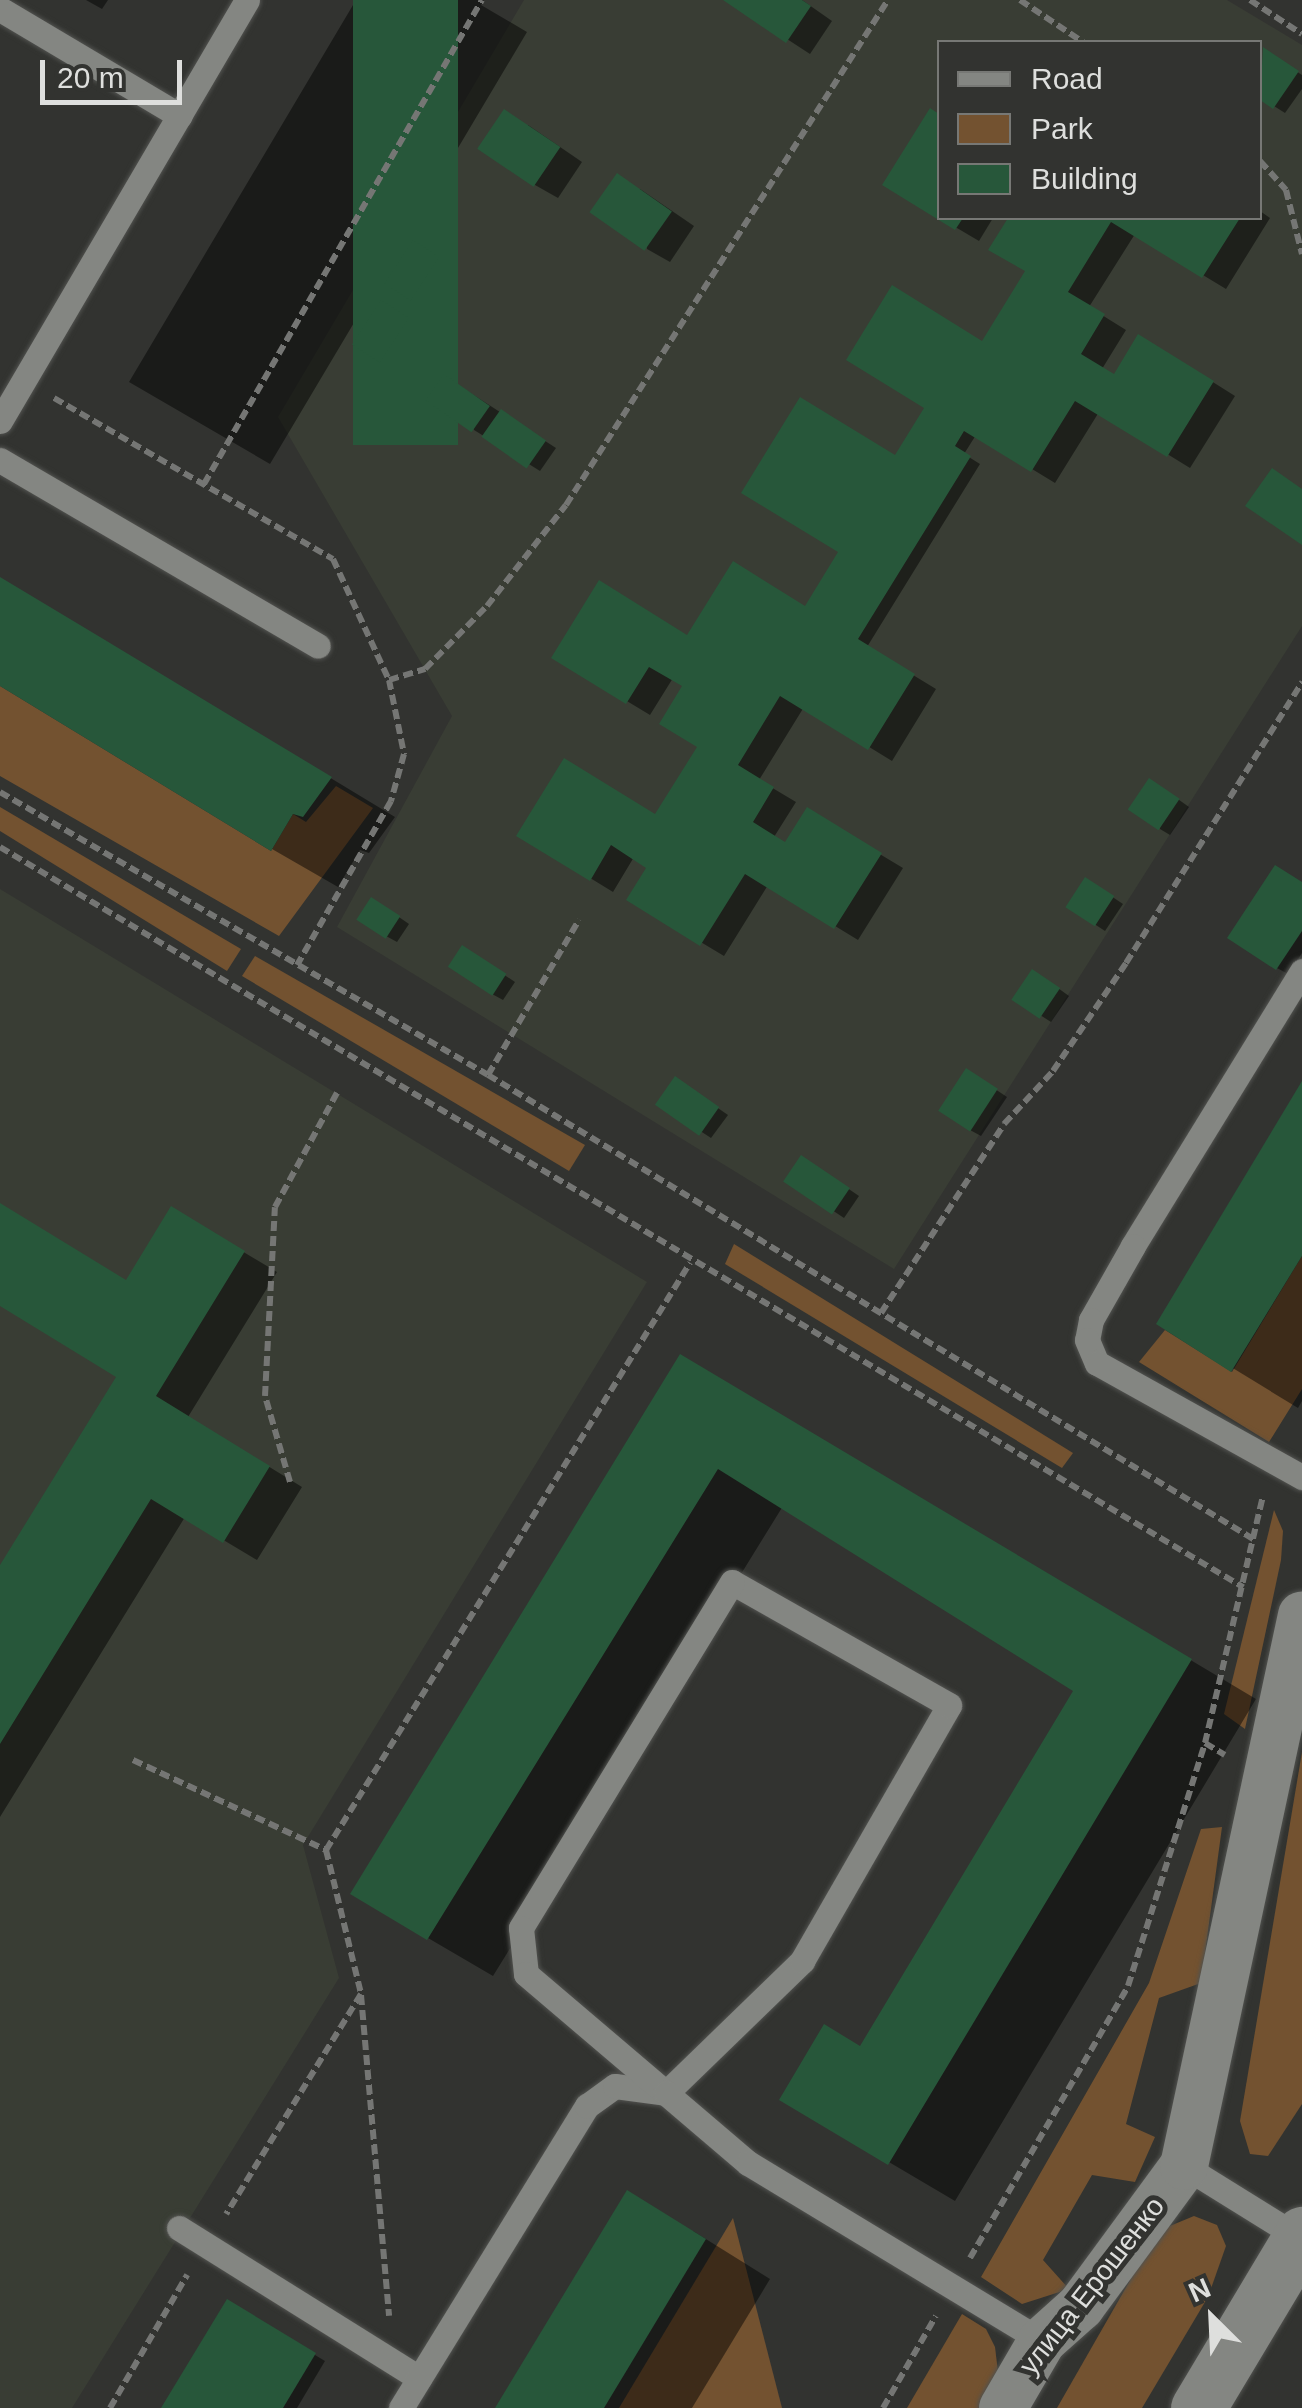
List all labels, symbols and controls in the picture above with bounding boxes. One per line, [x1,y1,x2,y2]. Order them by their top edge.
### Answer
scale bar [45,40,188,102]
legend [937,40,1262,220]
text: 20 m [57,61,124,94]
text: Road [1031,62,1103,95]
text: Park [1031,112,1093,145]
text: Building [1031,162,1138,195]
street label: улица Ерошенко [1012,2190,1172,2382]
north arrow [1162,2268,1262,2368]
text: N [1184,2272,1215,2308]

